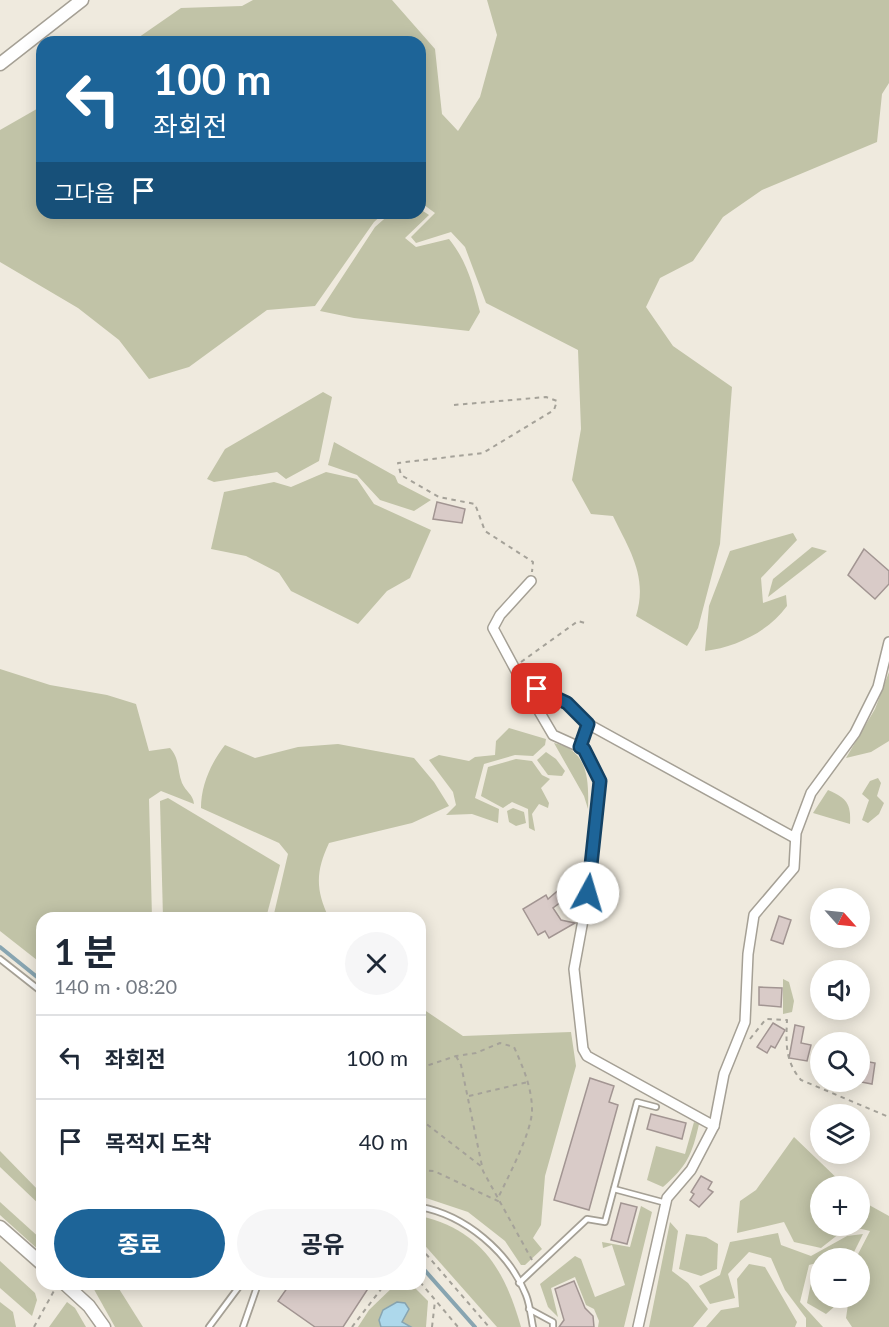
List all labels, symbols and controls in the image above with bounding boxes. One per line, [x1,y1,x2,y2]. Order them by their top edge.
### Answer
text: 100 m [153,54,271,104]
icon: left [54,60,132,138]
text: 좌회전 [153,109,228,142]
icon: arrive [127,174,160,207]
text: 그다음 [54,179,115,206]
pin [511,663,562,714]
icon: arrive [520,672,553,705]
position arrow [556,861,620,925]
north arrow [810,888,870,948]
map controls [810,888,870,1308]
text: 1 분 [54,929,117,973]
button: close [345,932,408,995]
button: sound [810,960,870,1020]
text: 140 m · 08:20 [54,974,177,998]
button: search [810,1032,870,1092]
icon: left [54,1041,87,1074]
text: 100 m [346,1044,408,1071]
text: 좌회전 [105,1045,166,1072]
button: layers [810,1104,870,1164]
icon: arrive [54,1125,87,1158]
text: 40 m [359,1128,408,1155]
text: 목적지 도착 [105,1129,212,1156]
button: + [810,1176,870,1236]
button: 종료 [54,1209,225,1278]
button: 공유 [237,1209,408,1278]
button: − [810,1248,870,1308]

